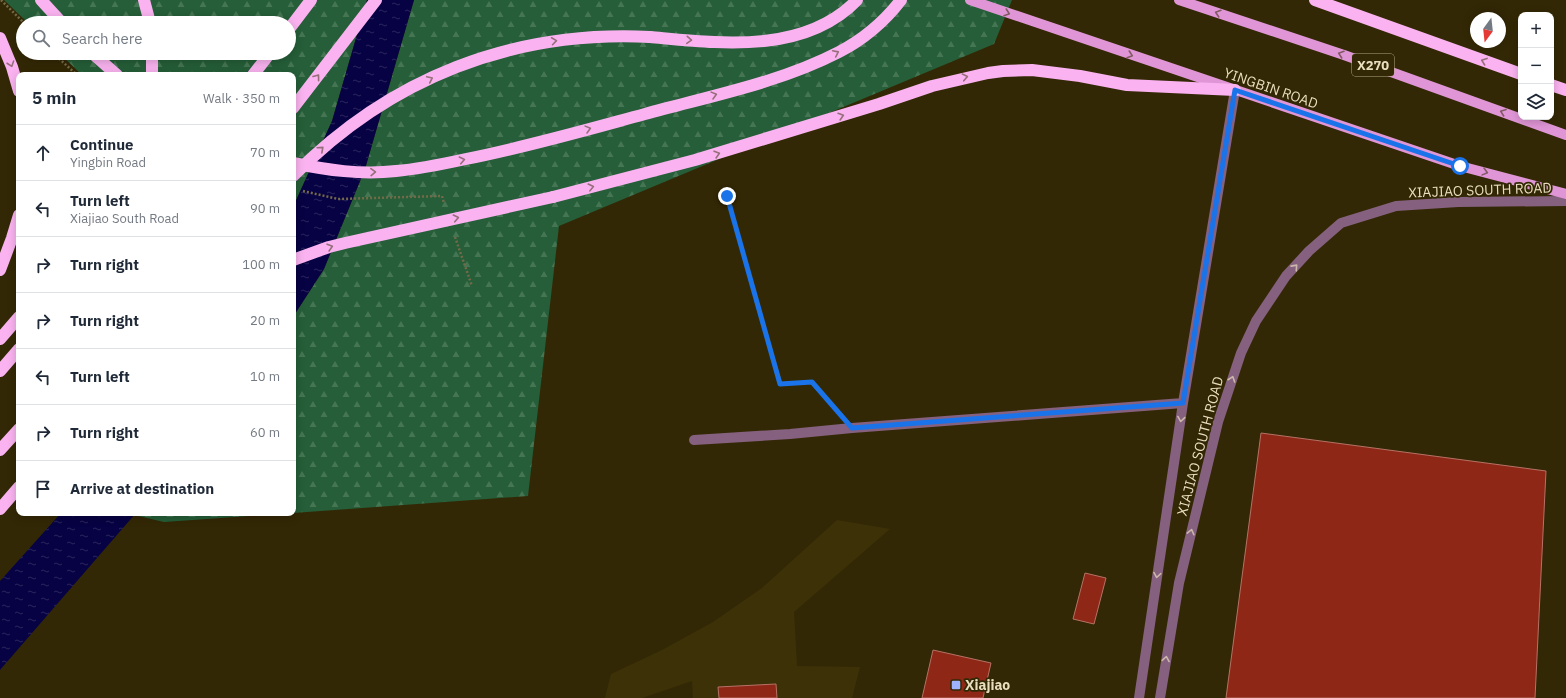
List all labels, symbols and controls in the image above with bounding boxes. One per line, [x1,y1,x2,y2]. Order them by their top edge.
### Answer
one-way arrow [1004,8,1011,17]
one-way arrow [1214,9,1221,17]
north arrow [1470,12,1506,48]
map controls [1518,12,1554,120]
button: + [1518,12,1554,48]
search box [16,16,296,60]
icon: search [30,27,52,49]
text: Search here [62,29,142,48]
one-way arrow [686,36,692,45]
one-way arrow [551,37,557,46]
button: − [1518,48,1554,84]
one-way arrow [832,50,840,58]
one-way arrow [1126,50,1133,59]
one-way arrow [1338,50,1345,59]
road number: X270 [1352,54,1394,76]
one-way arrow [1481,57,1488,65]
one-way arrow [6,60,14,67]
street label: YINGBIN ROAD [1222,63,1320,113]
one-way arrow [312,74,319,81]
one-way arrow [962,74,968,82]
one-way arrow [426,76,433,84]
button: layers [1518,84,1554,120]
text: 5 min [32,87,76,109]
text: Walk · 350 m [203,90,280,107]
one-way arrow [710,91,717,100]
one-way arrow [1500,108,1507,117]
one-way arrow [837,112,844,121]
one-way arrow [584,125,591,134]
text: Continue [70,135,134,154]
icon: ahead [32,142,54,164]
text: 70 m [250,144,280,161]
one-way arrow [316,146,324,153]
one-way arrow [713,150,720,158]
text: Yingbin Road [70,154,146,171]
one-way arrow [459,156,465,164]
route start [1451,157,1469,175]
one-way arrow [370,168,376,177]
one-way arrow [1482,168,1488,176]
street label: XIAJIAO SOUTH ROAD [1408,178,1552,202]
one-way arrow [587,183,594,192]
route end [718,187,736,205]
text: Turn left [70,191,130,210]
icon: left [32,198,54,220]
text: 90 m [250,200,280,217]
text: Xiajiao South Road [70,210,179,227]
one-way arrow [453,215,460,223]
one-way arrow [326,243,333,252]
icon: right [32,254,54,276]
text: Turn right [70,255,139,274]
text: 100 m [242,256,280,273]
one-way arrow [1290,264,1297,271]
icon: right [32,310,54,332]
text: Turn right [70,311,139,330]
text: 20 m [250,312,280,329]
icon: left [32,366,54,388]
text: Turn left [70,367,130,386]
text: 10 m [250,368,280,385]
street label: XIAJIAO SOUTH ROAD [1173,374,1227,518]
one-way arrow [1227,376,1236,383]
one-way arrow [1177,416,1186,422]
icon: right [32,422,54,444]
text: Turn right [70,423,139,442]
text: 60 m [250,424,280,441]
icon: arrive [32,478,54,500]
text: Arrive at destination [70,479,214,498]
one-way arrow [1186,529,1195,536]
one-way arrow [1154,572,1162,578]
one-way arrow [1161,656,1170,663]
place label: Xiajiao [965,676,1010,694]
marker: Xiajiao [950,679,962,691]

